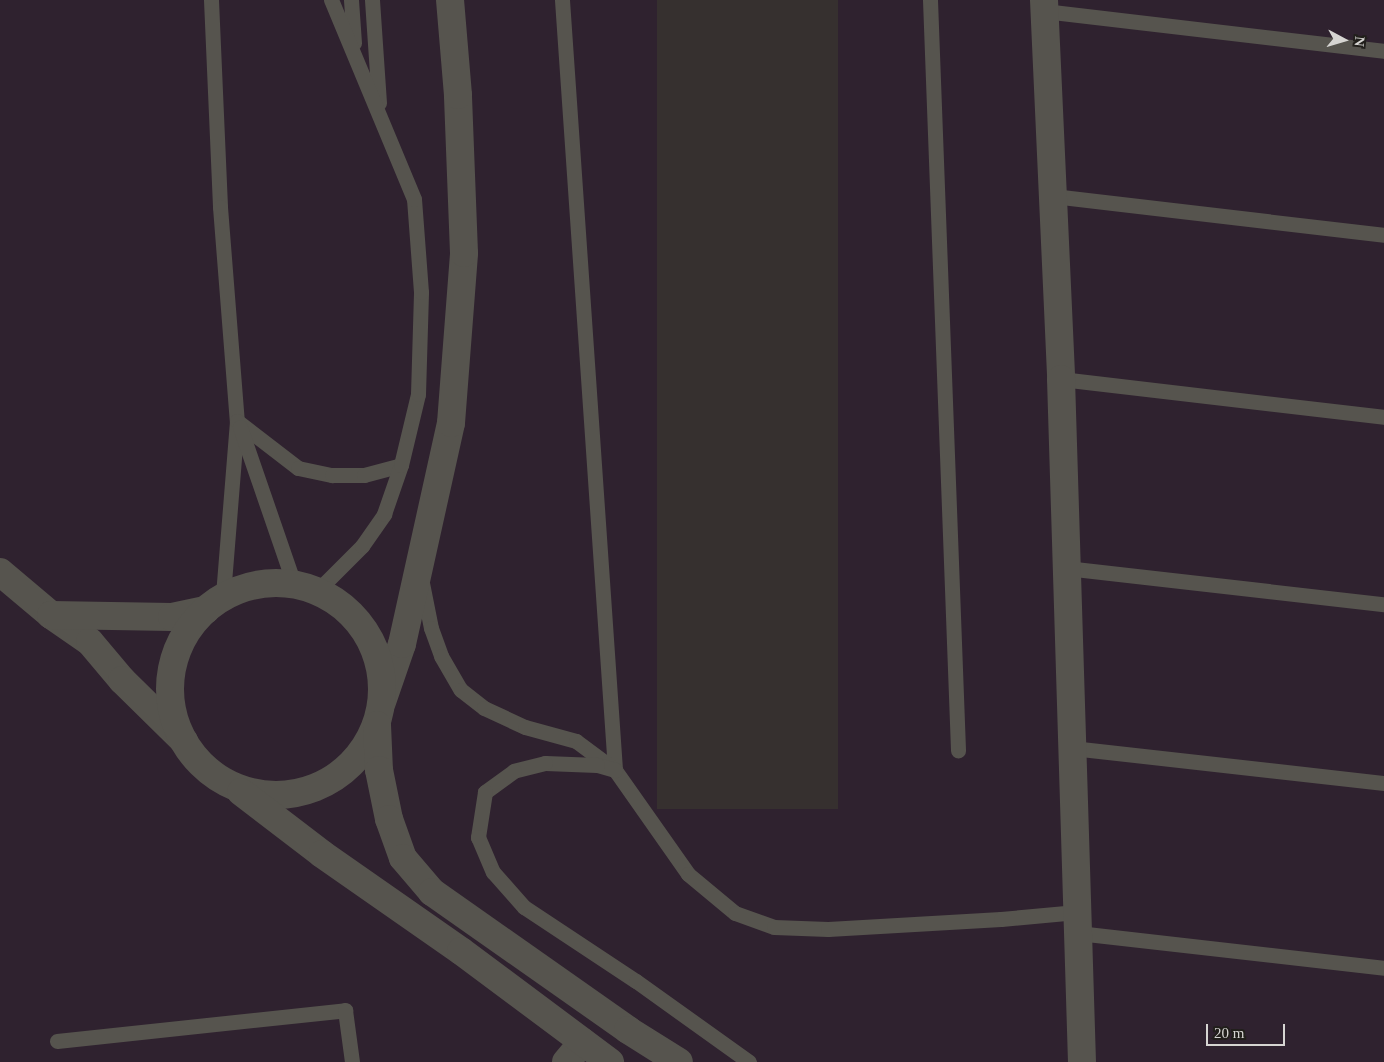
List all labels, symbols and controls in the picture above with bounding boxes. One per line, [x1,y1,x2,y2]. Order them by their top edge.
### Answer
north arrow [1319,15,1369,65]
text: N [1351,36,1367,47]
scale bar [1209,1014,1288,1046]
text: 20 m [1214,1025,1244,1041]

